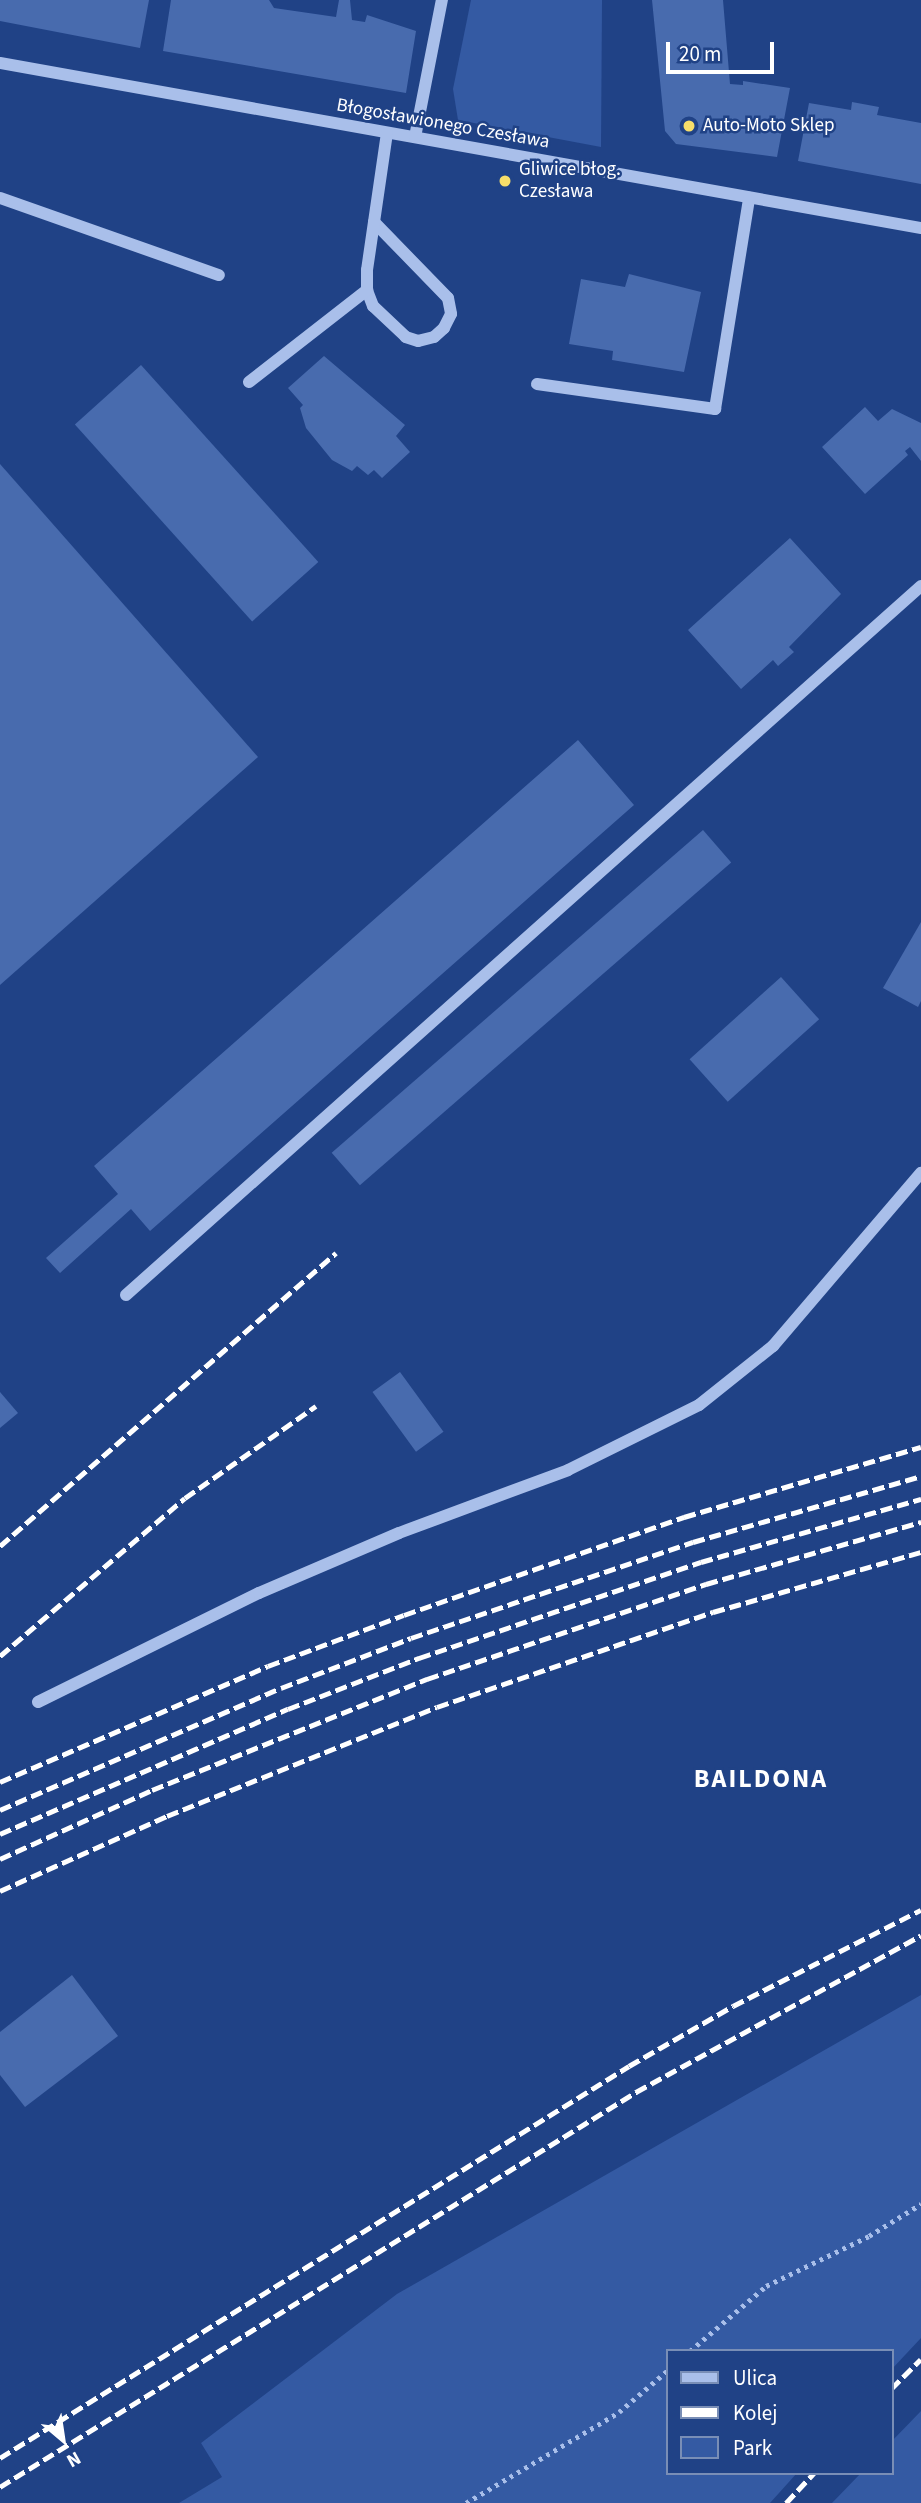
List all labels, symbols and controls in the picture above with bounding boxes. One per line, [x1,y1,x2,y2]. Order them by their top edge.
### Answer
scale bar [669,28,778,72]
text: 20 m [679,39,721,69]
street label: Błogosławionego Czesława [335,94,551,154]
place label: Auto-Moto Sklep [703,115,834,137]
marker: Auto-Moto Sklep [681,118,697,134]
place label: Gliwice błog. Czesława [519,159,621,203]
marker: Gliwice błog. Czesława [497,173,513,189]
district label: BAILDONA [695,1763,827,1795]
legend [666,2349,893,2475]
text: Ulica [733,2363,777,2393]
text: Kolej [733,2398,777,2428]
north arrow [28,2405,98,2475]
text: Park [733,2433,772,2463]
text: N [61,2444,86,2474]

